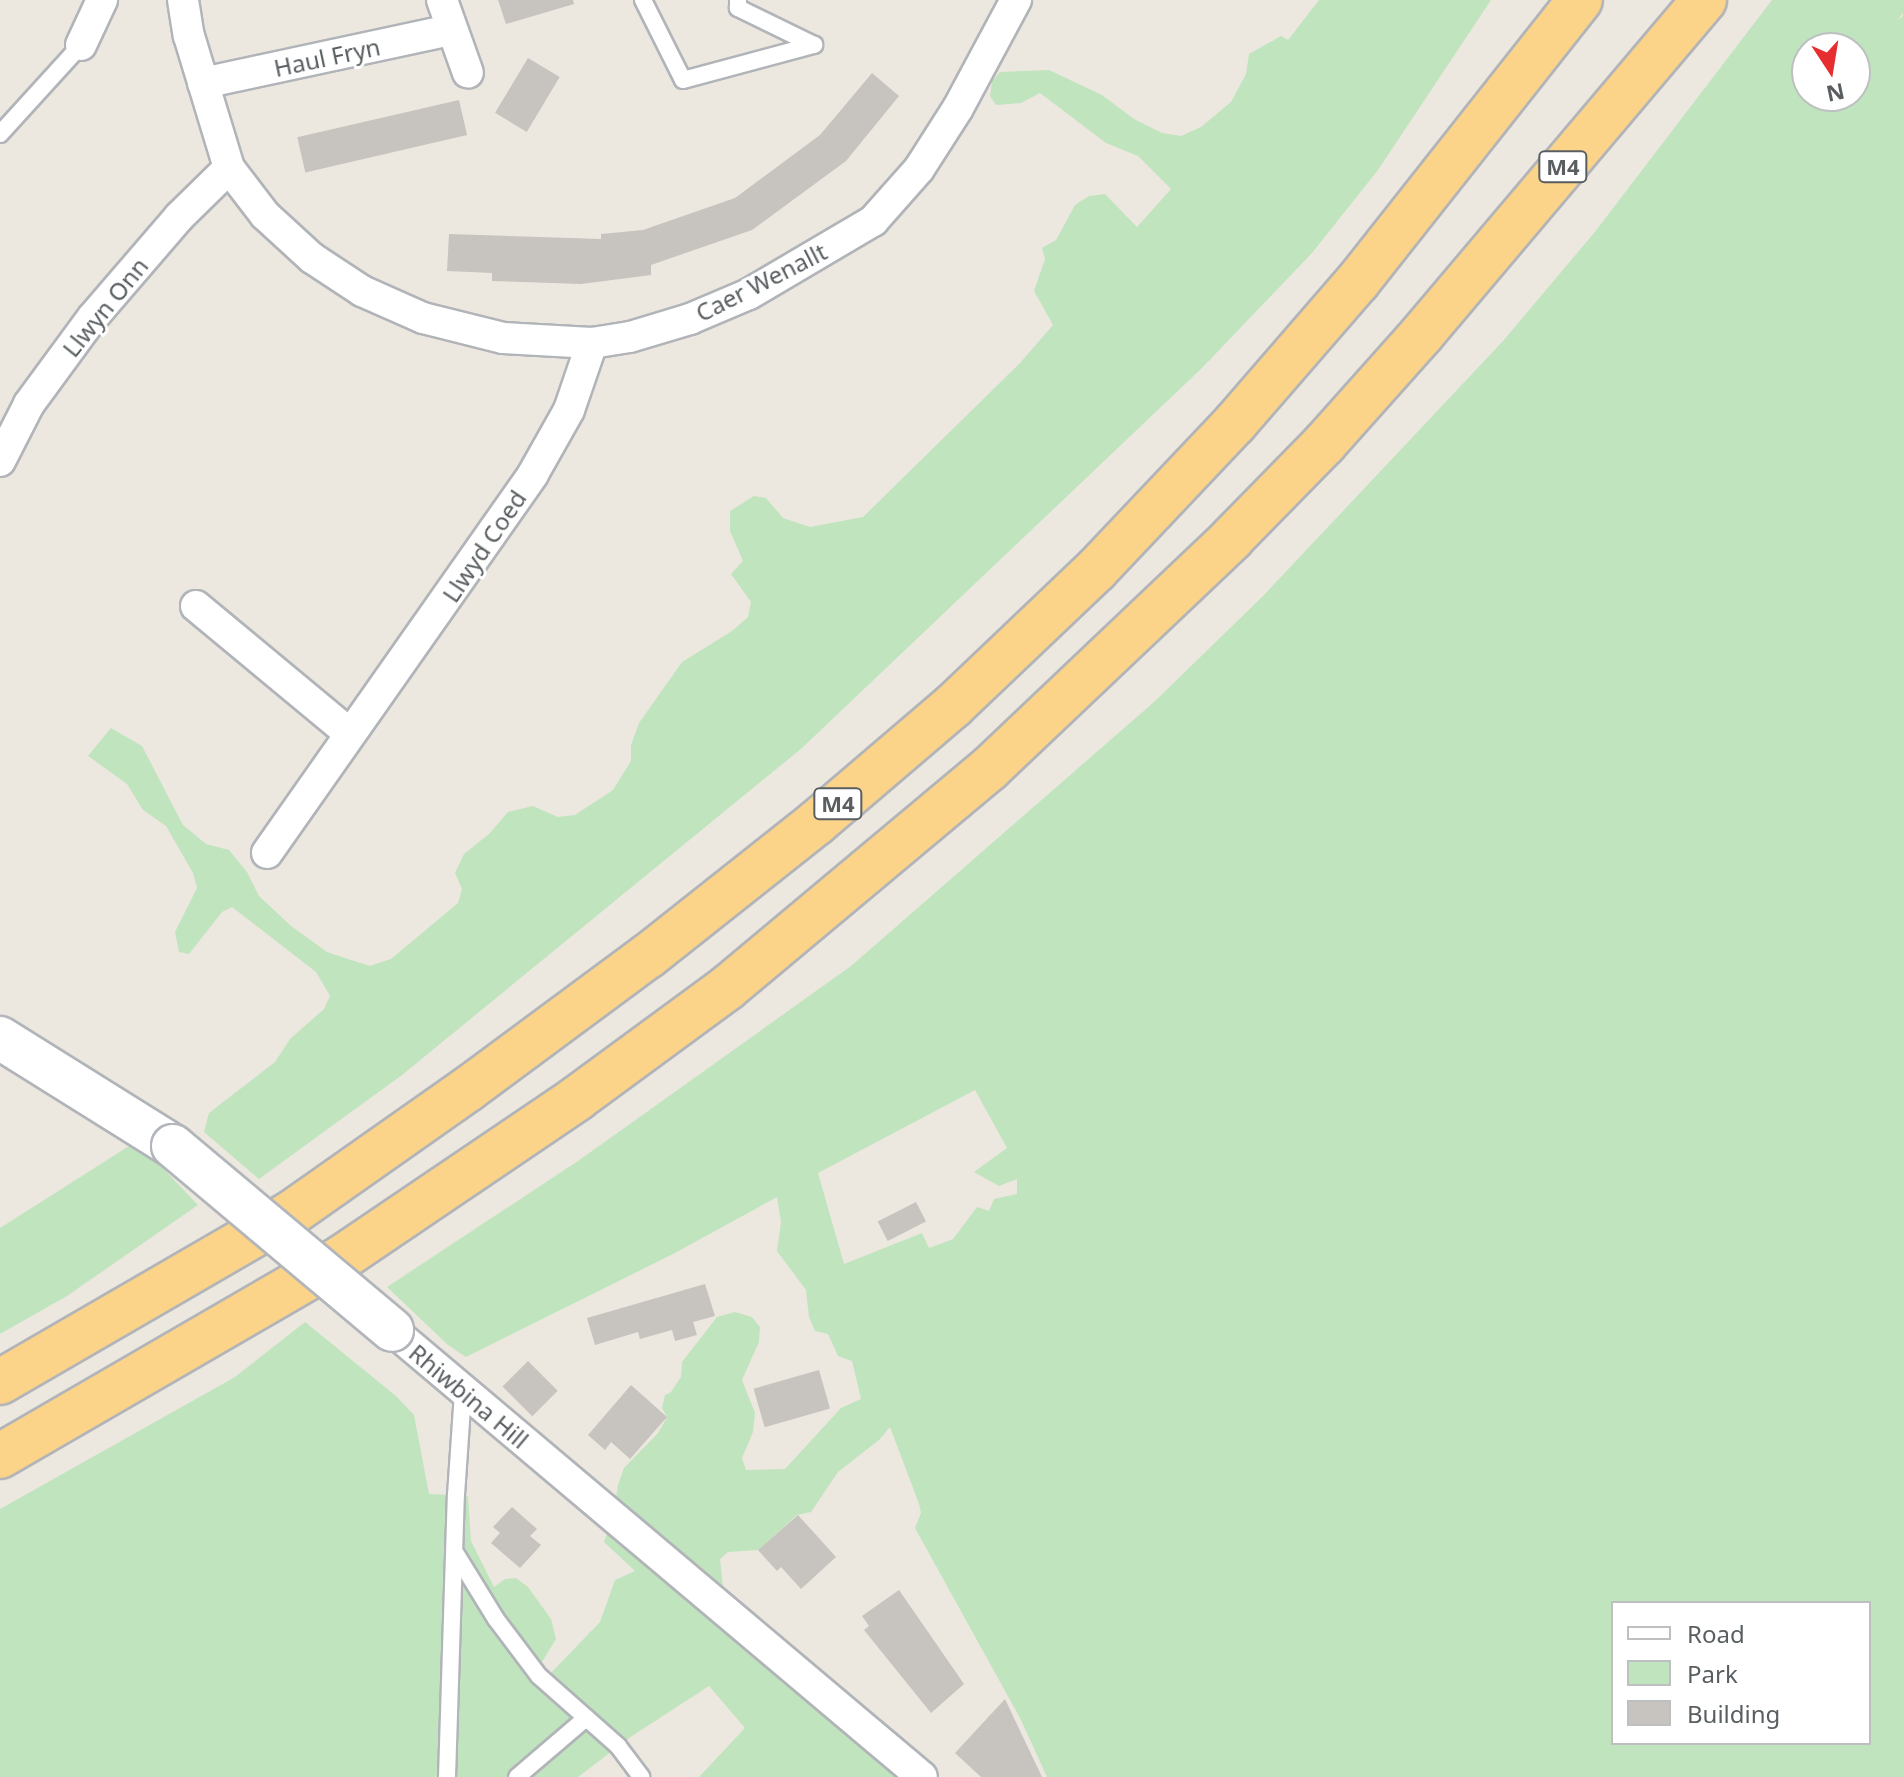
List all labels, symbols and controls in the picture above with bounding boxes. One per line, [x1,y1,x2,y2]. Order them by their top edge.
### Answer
street label: Haul Fryn [271,32,383,82]
north arrow [1791,32,1871,112]
text: N [1824,77,1847,110]
road number: M4 [1537,149,1589,185]
street label: Caer Wenallt [691,237,831,327]
street label: Llwyn Onn [56,252,154,362]
street label: Llwyd Coed [436,485,532,607]
road number: M4 [812,786,864,822]
street label: Rhiwbina Hill [404,1338,534,1454]
legend [1611,1601,1871,1745]
text: Road [1687,1617,1745,1650]
text: Park [1687,1657,1738,1690]
text: Building [1687,1697,1780,1730]

